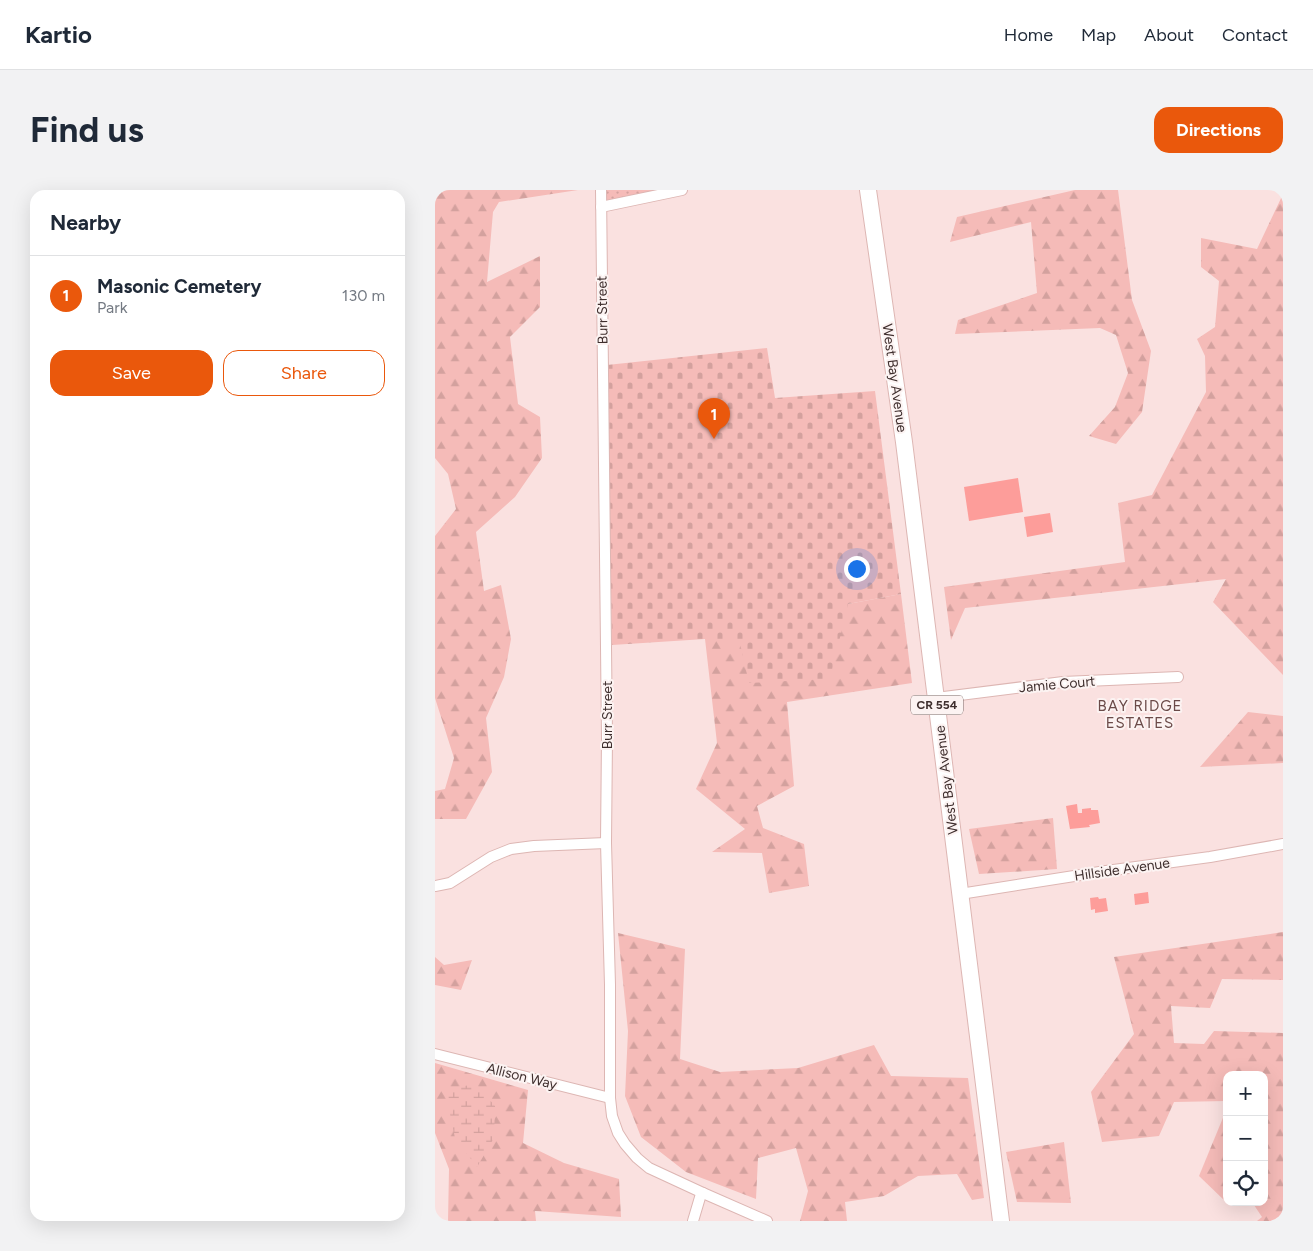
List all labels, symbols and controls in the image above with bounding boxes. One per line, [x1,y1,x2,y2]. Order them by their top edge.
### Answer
text: Kartio [25,20,92,49]
text: Home [1004,24,1053,46]
text: Map [1081,24,1116,46]
text: About [1144,24,1194,46]
text: Contact [1222,24,1288,46]
button: Directions [1154,107,1283,153]
text: Find us [30,109,144,151]
text: Nearby [50,210,121,235]
text: Masonic Cemetery [97,275,262,298]
street label: Burr Street [593,276,612,344]
text: 1 [63,286,69,305]
text: 130 m [342,286,385,305]
text: Park [97,298,127,317]
street label: West Bay Avenue [878,323,911,434]
button: Save [50,350,213,396]
button: Share [223,350,385,396]
pin: 1 [698,398,730,439]
your location [844,556,870,582]
street label: Jamie Court [1018,673,1096,696]
street label: Burr Street [599,681,616,749]
road number: CR 554 [911,696,963,714]
district label: BAY RIDGE ESTATES [1098,697,1183,732]
street label: West Bay Avenue [931,724,962,835]
street label: Hillside Avenue [1073,854,1171,885]
street label: Allison Way [485,1060,560,1094]
map controls [1223,1071,1268,1206]
button: + [1223,1071,1268,1116]
button: − [1223,1116,1268,1161]
button: locate [1223,1161,1268,1206]

